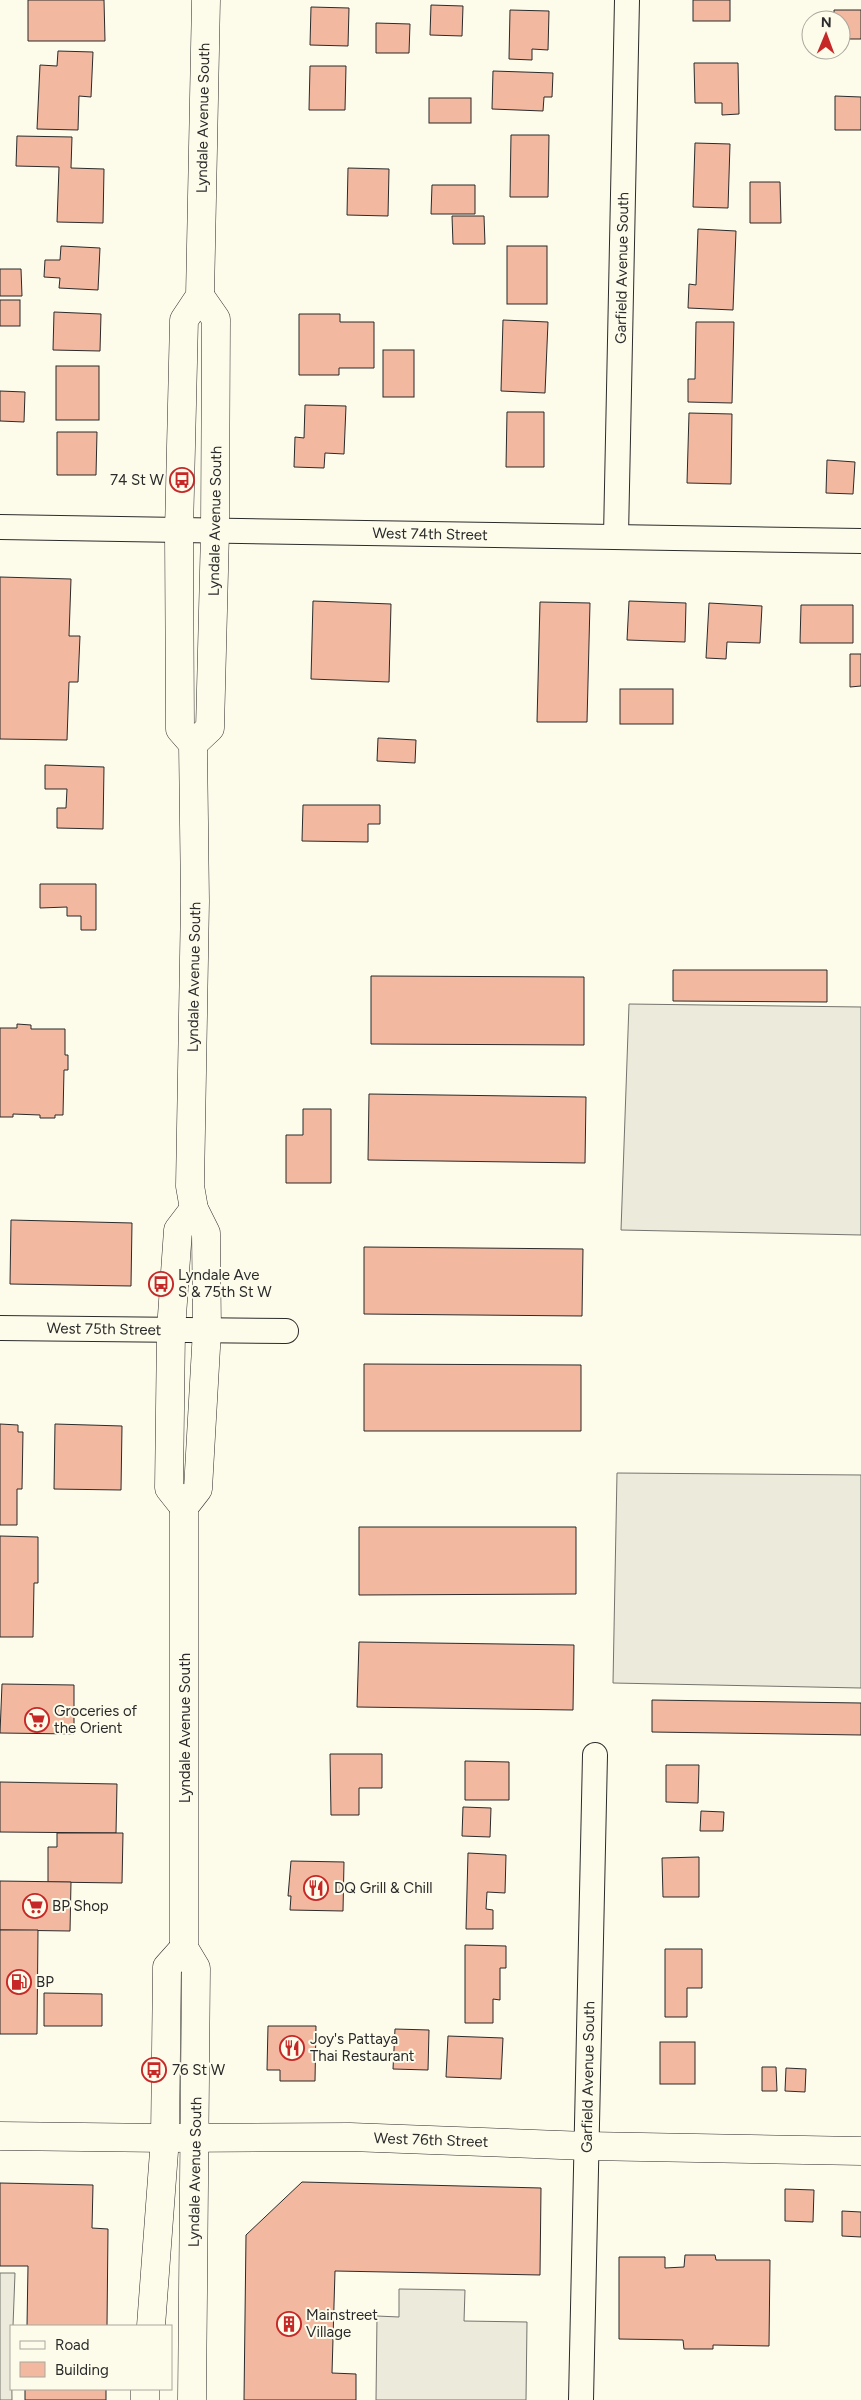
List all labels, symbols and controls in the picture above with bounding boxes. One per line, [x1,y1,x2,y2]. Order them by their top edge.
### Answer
north arrow [801,10,851,60]
text: N [821,14,832,31]
street label: Lyndale Avenue South [193,43,213,193]
street label: Garfield Avenue South [612,192,632,344]
street label: Lyndale Avenue South [205,446,225,596]
bus stop icon: 74 St W [169,467,195,493]
place label: 74 St W [110,471,165,489]
street label: West 74th Street [372,524,488,544]
street label: Lyndale Avenue South [184,902,204,1052]
place label: Lyndale Ave S & 75th St W [178,1266,272,1301]
bus stop icon: Lyndale Ave S & 75th St W [148,1271,174,1297]
street label: West 75th Street [46,1319,162,1339]
street label: Lyndale Avenue South [176,1653,194,1803]
place label: Groceries of the Orient [54,1702,138,1737]
supermarket icon: Groceries of the Orient [24,1707,50,1733]
restaurant icon: DQ Grill & Chill [303,1875,329,1901]
place label: DQ Grill & Chill [334,1879,433,1897]
supermarket icon: BP Shop [22,1893,48,1919]
place label: BP Shop [52,1897,109,1915]
fuel station icon: BP [6,1969,32,1995]
place label: BP [36,1973,54,1991]
street label: Garfield Avenue South [578,2001,598,2153]
place label: Joy's Pattaya Thai Restaurant [310,2030,415,2065]
restaurant icon: Joy's Pattaya Thai Restaurant [279,2035,305,2061]
bus stop icon: 76 St W [141,2057,167,2083]
place label: 76 St W [172,2061,226,2079]
street label: Lyndale Avenue South [185,2097,205,2247]
street label: West 76th Street [373,2129,489,2151]
place label: Mainstreet Village [306,2306,378,2341]
building icon: Mainstreet Village [276,2311,302,2337]
legend [10,2325,172,2390]
text: Road [55,2336,90,2354]
text: Building [55,2361,109,2379]

